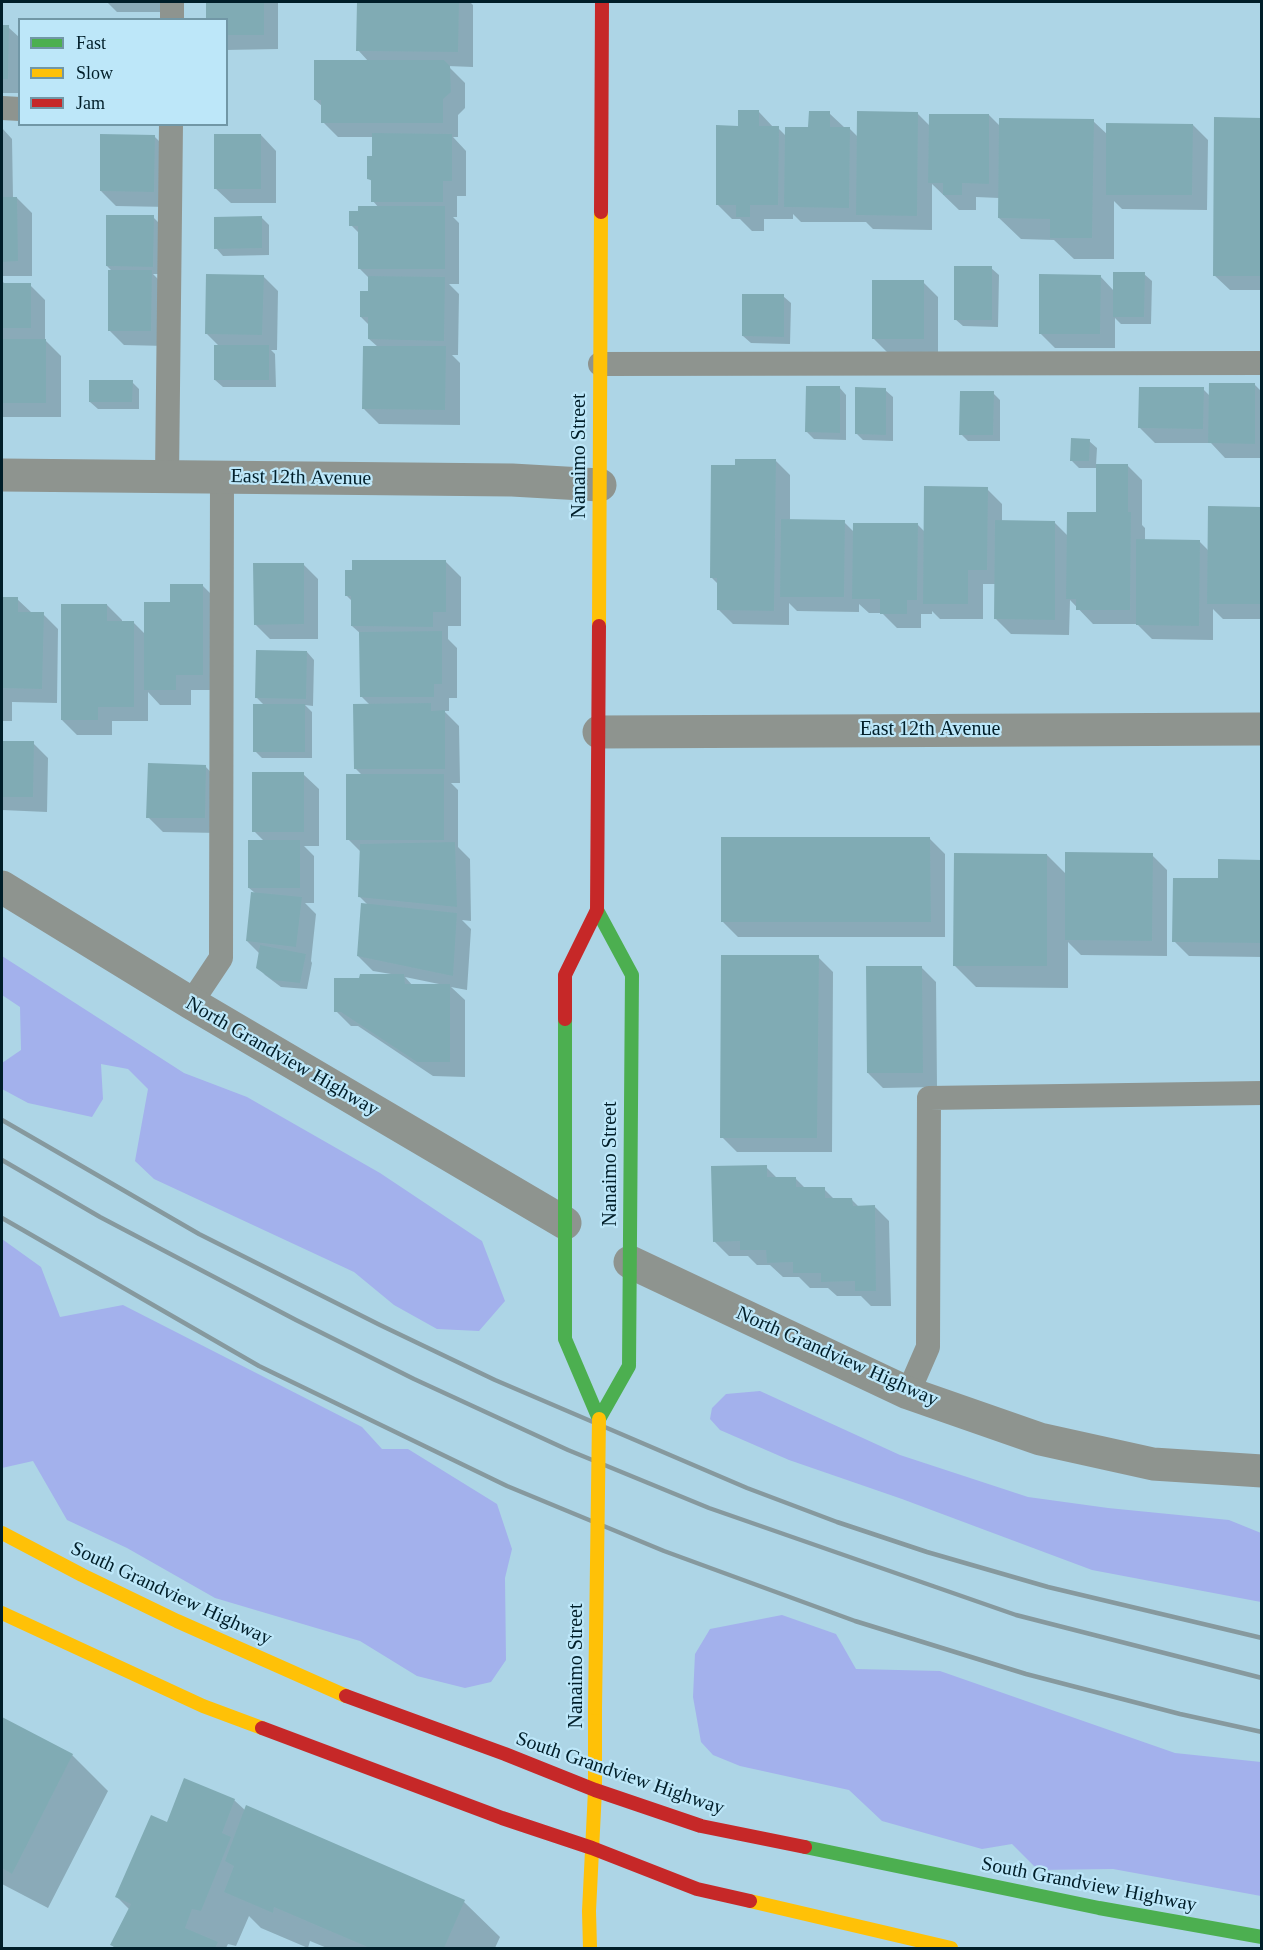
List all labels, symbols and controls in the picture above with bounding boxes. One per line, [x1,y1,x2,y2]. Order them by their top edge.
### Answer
legend [18,18,228,126]
text: Fast [76,33,106,53]
text: Slow [76,63,113,83]
text: Jam [76,93,105,113]
street label: Nanaimo Street [568,394,592,518]
street label: East 12th Avenue [230,465,372,491]
street label: East 12th Avenue [860,718,1000,742]
street label: North Grandview Highway [181,992,383,1122]
street label: Nanaimo Street [599,1102,623,1226]
street label: North Grandview Highway [732,1302,942,1412]
street label: South Grandview Highway [67,1537,275,1651]
street label: Nanaimo Street [565,1604,589,1728]
street label: South Grandview Highway [513,1727,727,1821]
street label: South Grandview Highway [979,1852,1199,1918]

